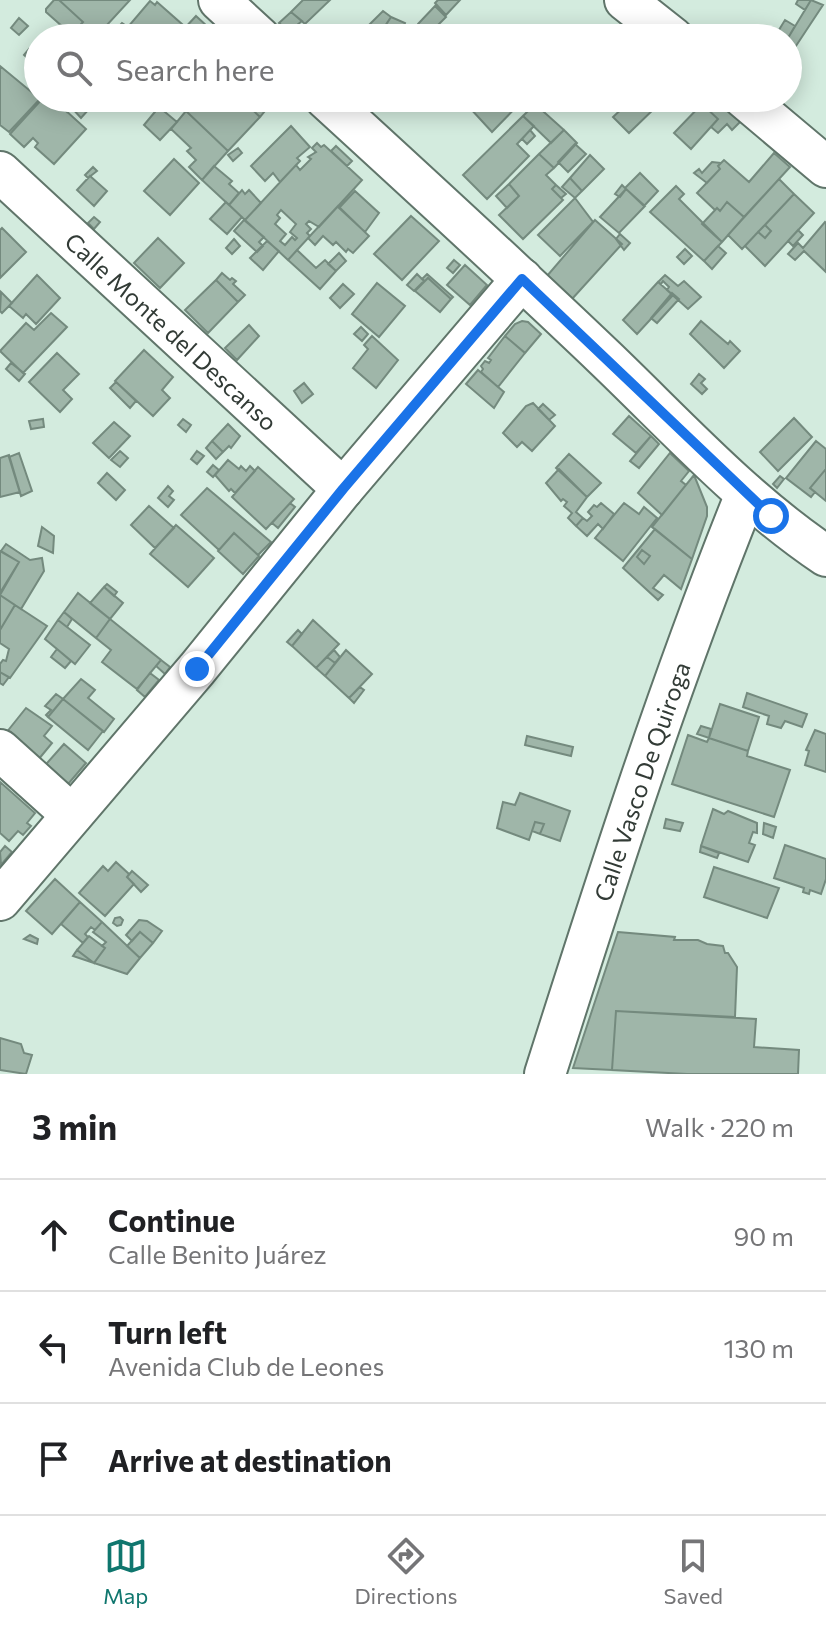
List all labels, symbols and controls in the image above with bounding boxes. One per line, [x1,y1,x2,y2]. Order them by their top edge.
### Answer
search box [24,24,802,112]
icon: search [52,46,96,90]
text: Search here [116,50,275,87]
street label: Calle Monte del Descanso [60,226,284,436]
route start [753,498,789,534]
route end [179,651,215,687]
street label: Calle Vasco De Quiroga [587,658,695,905]
text: 3 min [32,1105,117,1147]
text: Walk · 220 m [645,1111,794,1142]
text: Continue [108,1201,235,1238]
icon: ahead [32,1213,76,1257]
text: 90 m [734,1220,794,1251]
text: Calle Benito Juárez [108,1238,327,1269]
text: Turn left [108,1313,227,1350]
icon: left [32,1325,76,1369]
text: 130 m [723,1332,794,1363]
text: Avenida Club de Leones [108,1350,384,1381]
icon: arrive [32,1437,76,1481]
text: Arrive at destination [108,1441,392,1478]
tab: Map [103,1534,148,1609]
tab: Directions [354,1534,458,1609]
tab: Saved [664,1534,723,1609]

